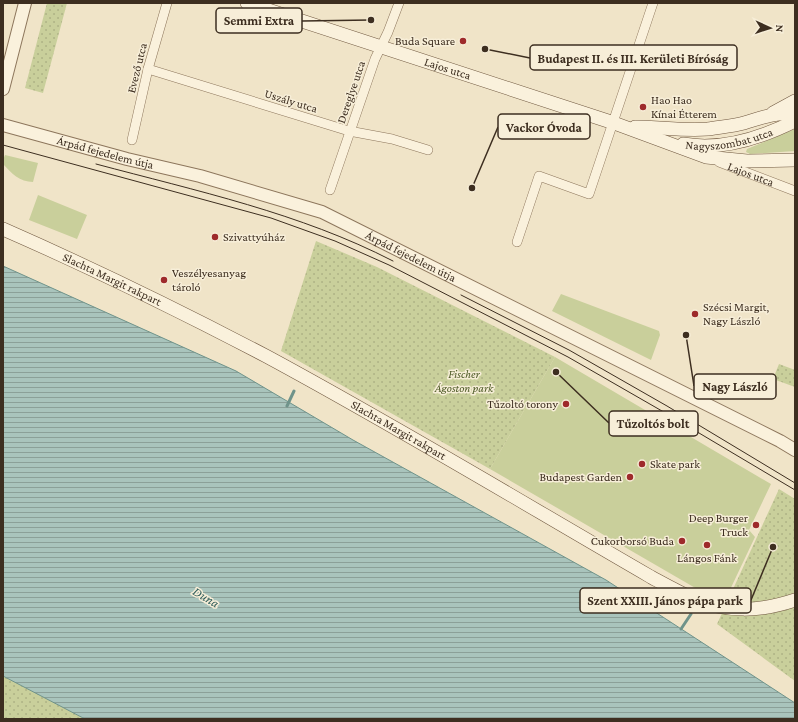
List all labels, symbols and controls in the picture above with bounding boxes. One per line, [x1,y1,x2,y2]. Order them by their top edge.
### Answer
callout: Semmi Extra [216,8,302,33]
north arrow [750,8,790,48]
text: Semmi Extra [224,13,295,28]
text: N [774,24,786,33]
place label: Buda Square [395,34,455,48]
marker: Buda Square [458,36,468,46]
street label: Evező utca [124,41,150,94]
callout: Budapest II. és III. Kerületi Bíróság [530,45,737,70]
text: Budapest II. és III. Kerületi Bíróság [538,51,729,66]
street label: Lajos utca [422,54,473,83]
street label: Dereglye utca [334,58,368,125]
street label: Uszály utca [263,86,320,116]
place label: Hao Hao Kínai Étterem [651,93,717,121]
marker: Hao Hao Kínai Étterem [638,102,648,112]
callout: Vackor Óvoda [498,114,590,139]
text: Vackor Óvoda [505,120,583,135]
street label: Nagyszombat utca [685,125,775,153]
street label: Árpád fejedelem útja [55,133,155,172]
street label: Lajos utca [726,159,776,189]
street label: Árpád fejedelem útja [363,228,459,285]
place label: Szivattyúház [223,230,285,244]
marker: Szivattyúház [210,232,220,242]
street label: Slachta Margit rakpart [60,250,165,309]
place label: Veszélyesanyag tároló [172,266,246,294]
marker: Veszélyesanyag tároló [159,275,169,285]
place label: Szécsi Margit, Nagy László [703,300,770,328]
marker: Szécsi Margit, Nagy László [690,309,700,319]
park label: Fischer Ágoston park [434,367,494,395]
callout: Nagy László [694,374,776,399]
text: Nagy László [702,379,768,394]
street label: Slachta Margit rakpart [348,397,450,463]
place label: Tűzoltó torony [487,397,558,411]
marker: Tűzoltó torony [561,399,571,409]
callout: Tűzoltós bolt [609,411,698,436]
text: Tűzoltós bolt [617,416,690,431]
place label: Skate park [650,457,700,471]
marker: Skate park [637,459,647,469]
place label: Budapest Garden [540,470,623,484]
marker: Budapest Garden [625,472,635,482]
place label: Deep Burger Truck [689,511,749,539]
marker: Deep Burger Truck [751,520,761,530]
place label: Cukorborsó Buda [591,534,674,548]
marker: Cukorborsó Buda [677,536,687,546]
marker: Lángos Fánk [702,540,712,550]
place label: Lángos Fánk [677,551,737,565]
water label: Duna [190,583,222,611]
callout: Szent XXIII. János pápa park [580,588,751,613]
text: Szent XXIII. János pápa park [587,593,744,608]

